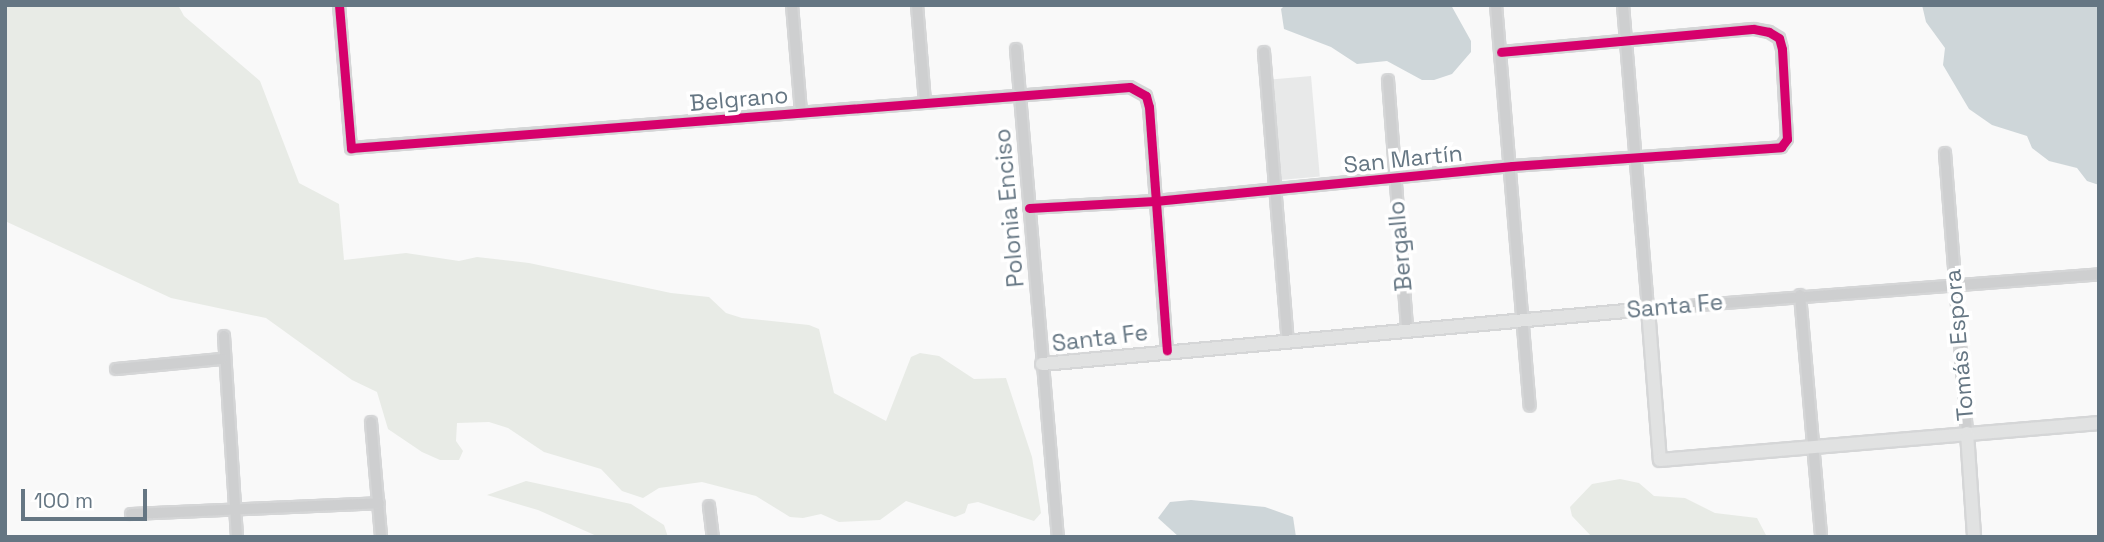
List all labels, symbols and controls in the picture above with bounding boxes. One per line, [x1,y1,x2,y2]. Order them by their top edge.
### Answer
street label: Belgrano [688,81,790,117]
street label: Polonia Enciso [988,128,1030,288]
street label: San Martín [1342,139,1464,179]
street label: Bergallo [1382,200,1418,292]
street label: Tomás Espora [1939,268,1979,422]
street label: Santa Fe [1626,288,1724,324]
street label: Santa Fe [1050,318,1150,358]
scale bar [24,476,150,520]
text: 100 m [34,487,93,514]

